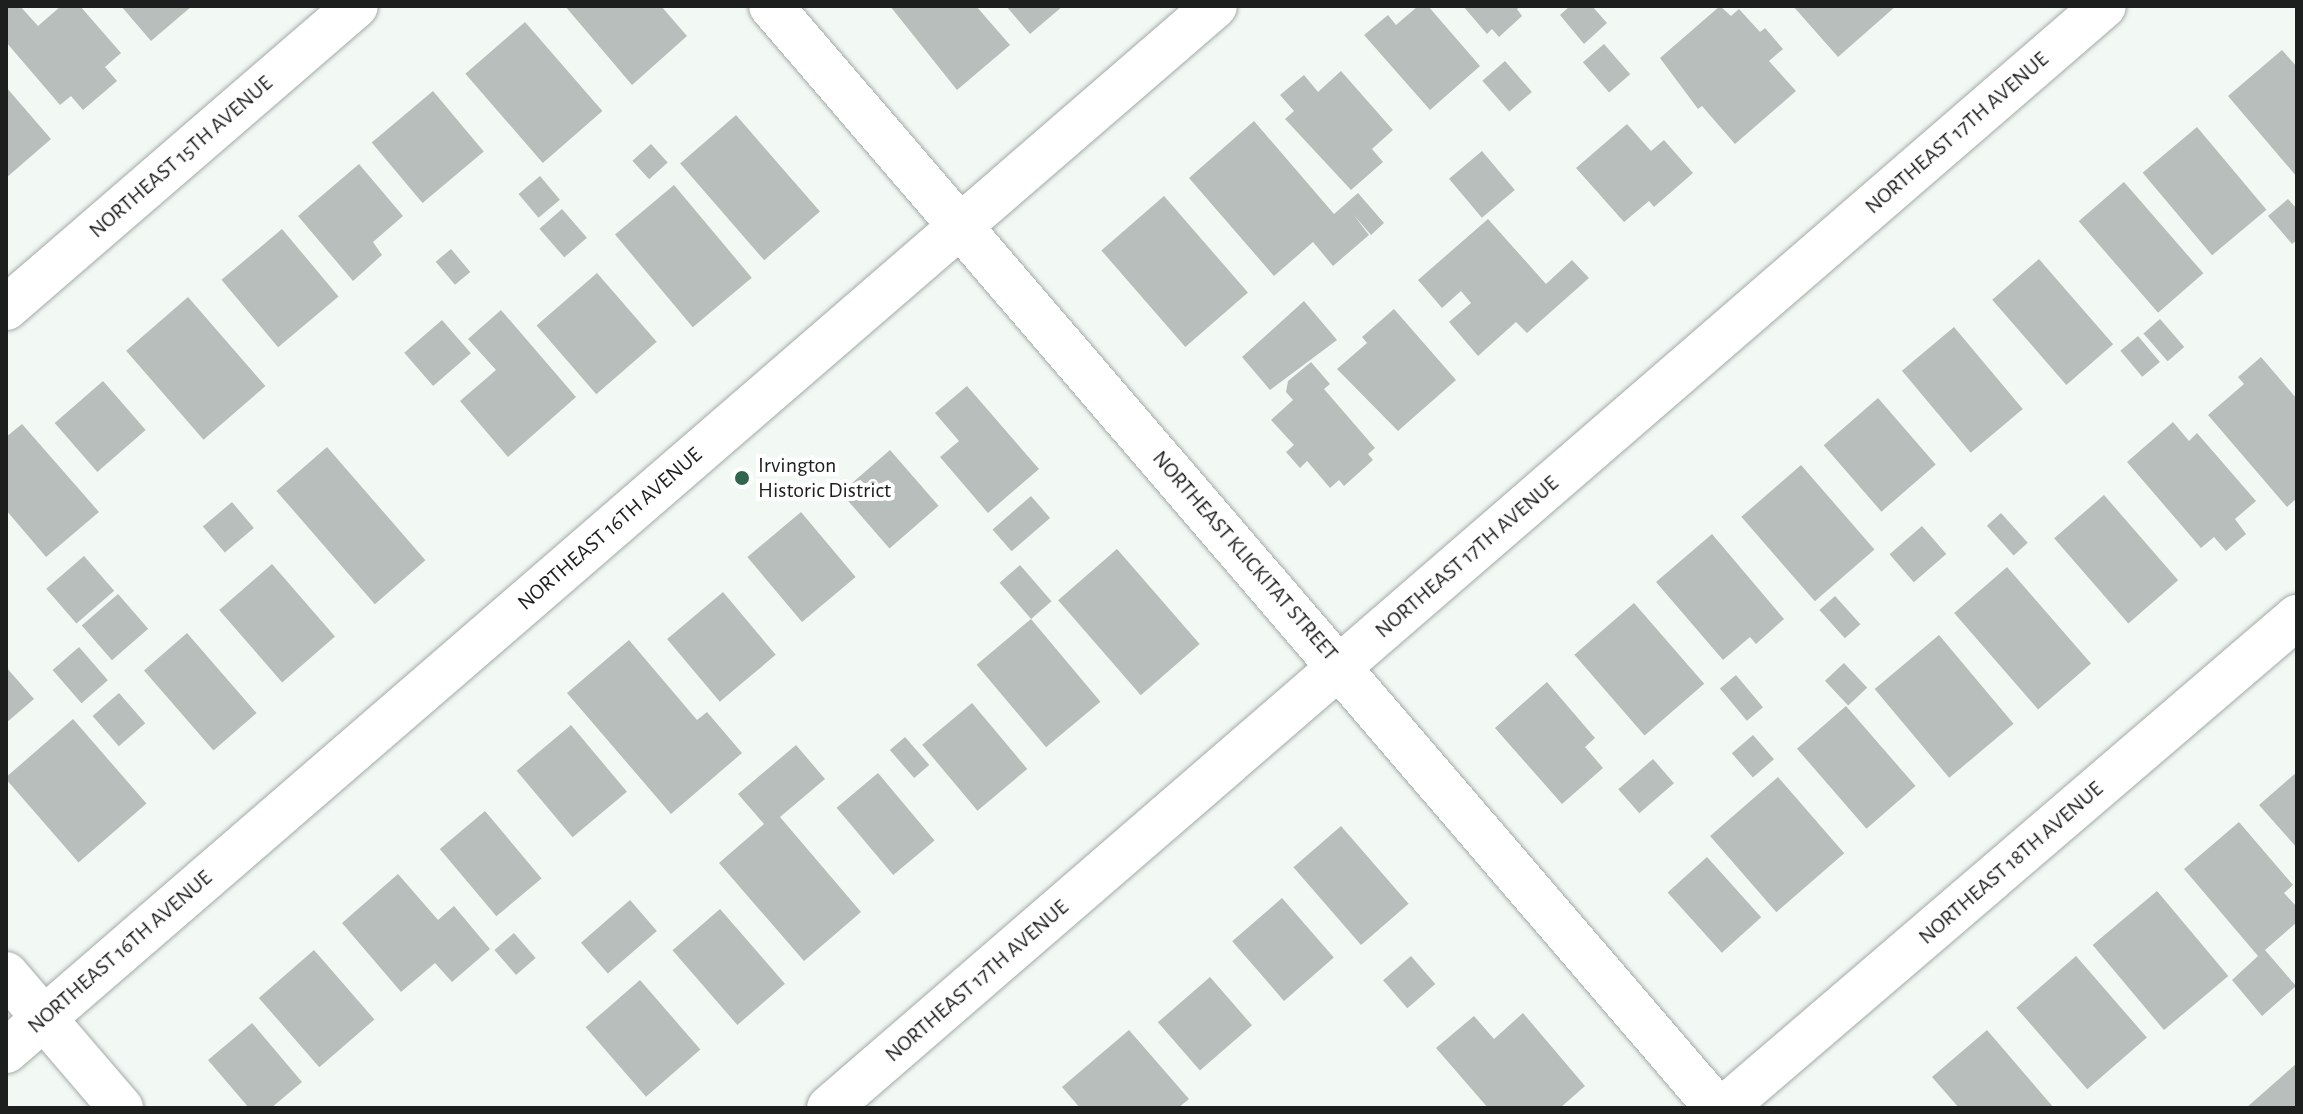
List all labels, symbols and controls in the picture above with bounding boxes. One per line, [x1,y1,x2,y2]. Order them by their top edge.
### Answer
street label: NORTHEAST 17TH AVENUE [1860,46,2054,220]
street label: NORTHEAST 15TH AVENUE [84,70,278,244]
street label: NORTHEAST 16TH AVENUE [512,442,708,616]
street label: NORTHEAST KLICKITAT STREET [1147,446,1343,666]
place label: Irvington Historic District [758,452,891,504]
marker: Irvington Historic District [733,469,751,487]
street label: NORTHEAST 17TH AVENUE [1370,470,1564,644]
street label: NORTHEAST 18TH AVENUE [1913,776,2109,950]
street label: NORTHEAST 16TH AVENUE [22,865,218,1039]
street label: NORTHEAST 17TH AVENUE [880,894,1074,1068]

